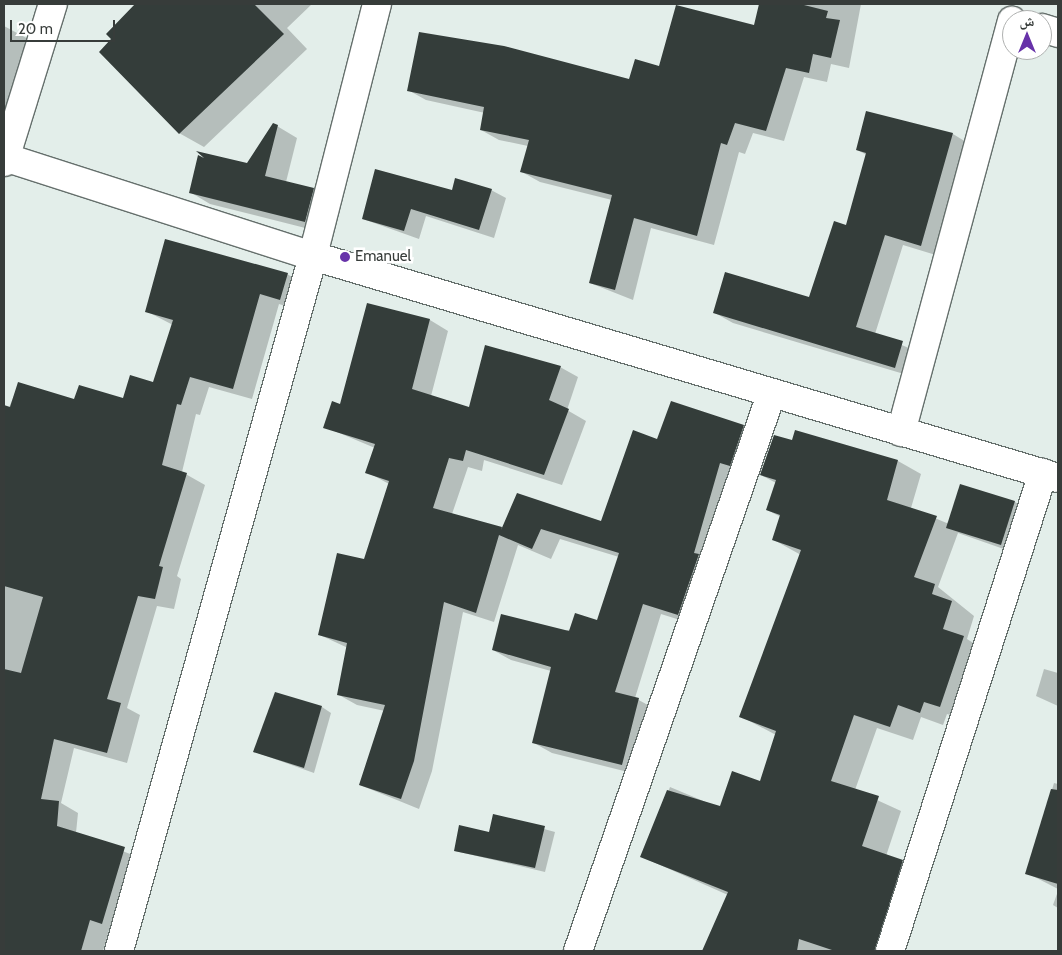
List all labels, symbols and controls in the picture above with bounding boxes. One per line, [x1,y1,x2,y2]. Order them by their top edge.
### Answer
scale bar [12,10,118,42]
north arrow [1002,10,1052,60]
text: ش [1020,12,1034,30]
text: 20 m [18,20,53,38]
place label: Emanuel [355,248,411,266]
marker: Emanuel [339,251,351,263]

